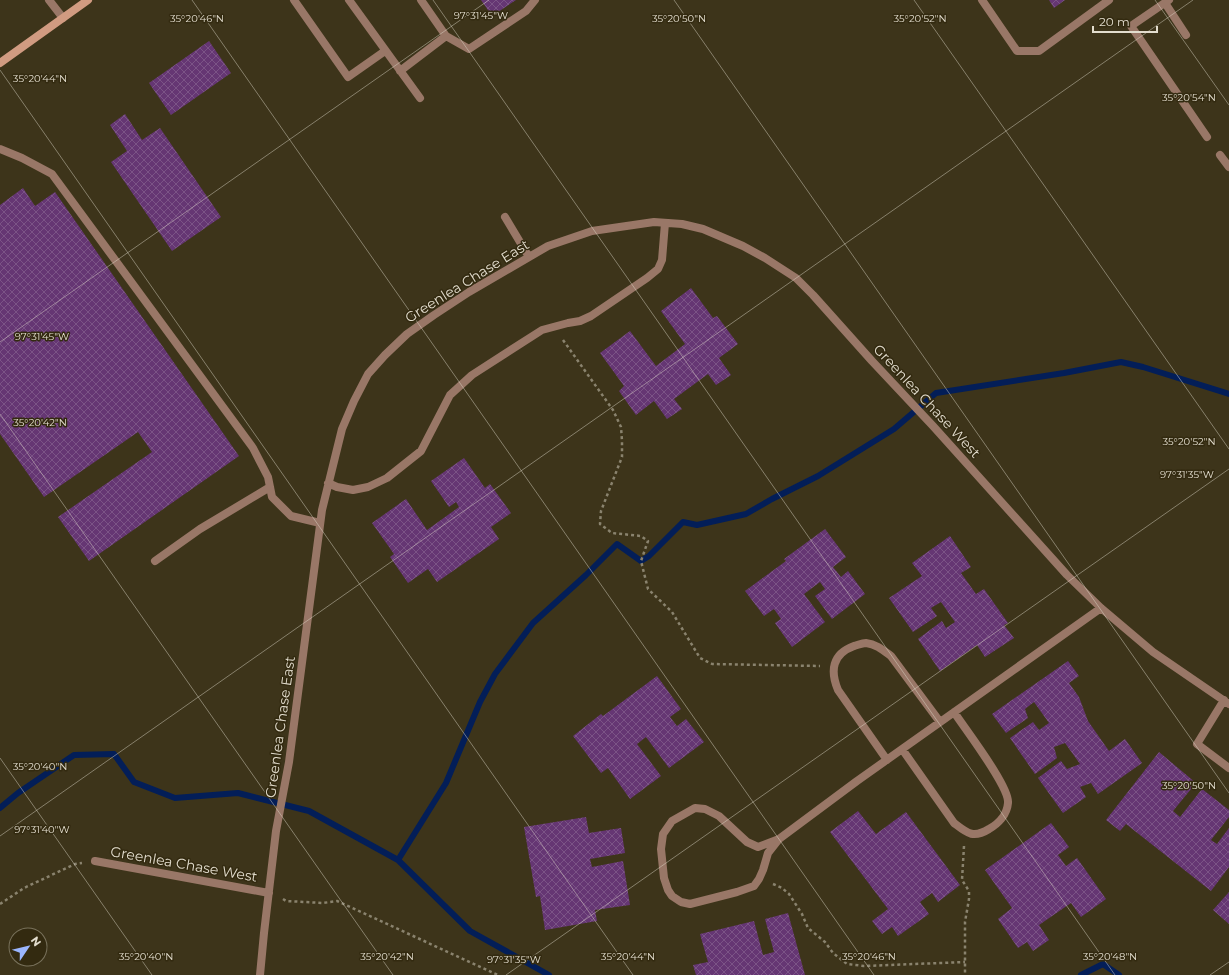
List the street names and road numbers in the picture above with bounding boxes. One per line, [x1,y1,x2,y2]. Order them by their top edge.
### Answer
street label: Greenlea Chase East [402,235,533,327]
street label: Greenlea Chase West [870,340,985,462]
street label: Greenlea Chase East [261,655,299,799]
street label: Greenlea Chase West [109,842,259,886]

